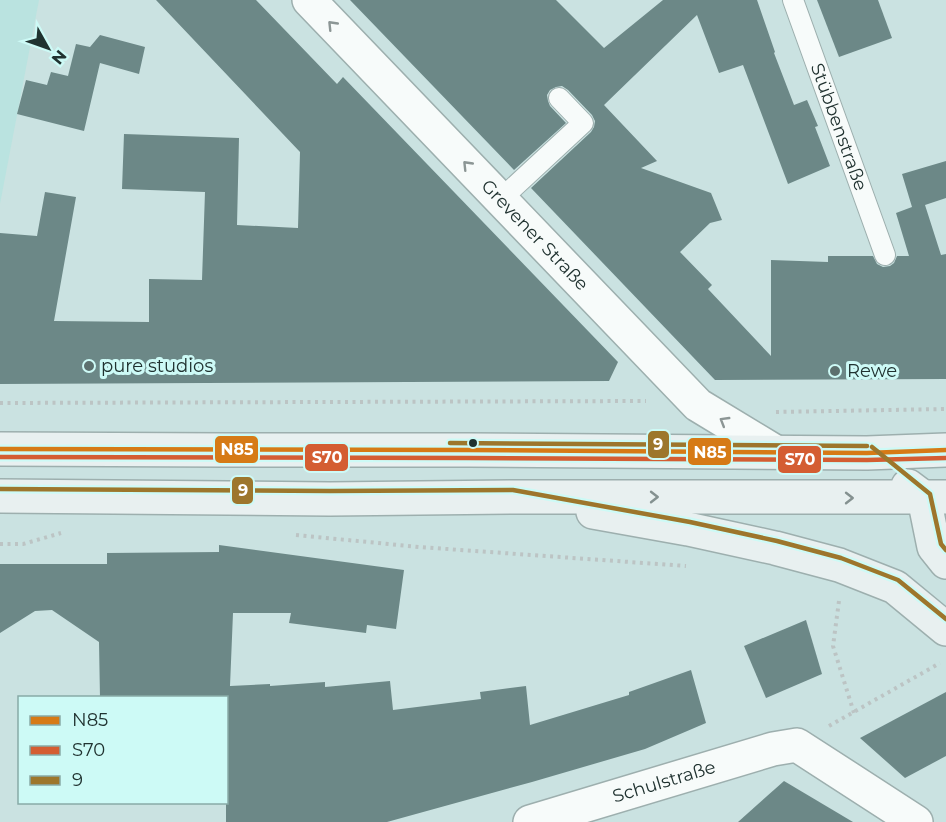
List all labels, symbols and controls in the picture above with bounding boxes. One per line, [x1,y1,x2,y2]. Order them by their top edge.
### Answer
north arrow [18,18,78,78]
one-way arrow [329,21,340,32]
text: N [48,46,71,68]
street label: Stübbenstraße [806,60,872,194]
one-way arrow [464,162,475,173]
street label: Grevener Straße [477,175,593,295]
place label: pure studios [101,355,213,377]
marker: pure studios [82,359,96,373]
place label: Rewe [847,360,897,382]
marker: Rewe [828,364,842,378]
one-way arrow [720,417,730,428]
line badge: 9 [647,430,670,459]
line badge: N85 [214,435,259,464]
text: 9 [653,435,663,454]
unlabelled marker [467,437,479,449]
line badge: N85 [687,437,732,466]
text: N85 [220,440,254,459]
line badge: S70 [304,443,349,472]
text: N85 [693,443,727,462]
line badge: S70 [777,445,822,474]
text: S70 [312,448,342,467]
text: S70 [785,450,815,469]
line badge: 9 [231,476,254,505]
text: 9 [238,481,248,500]
one-way arrow [650,491,659,503]
one-way arrow [845,492,854,504]
legend [18,696,228,804]
text: N85 [72,709,108,731]
text: S70 [72,739,105,761]
street label: Schulstraße [610,756,718,808]
text: 9 [72,769,83,791]

